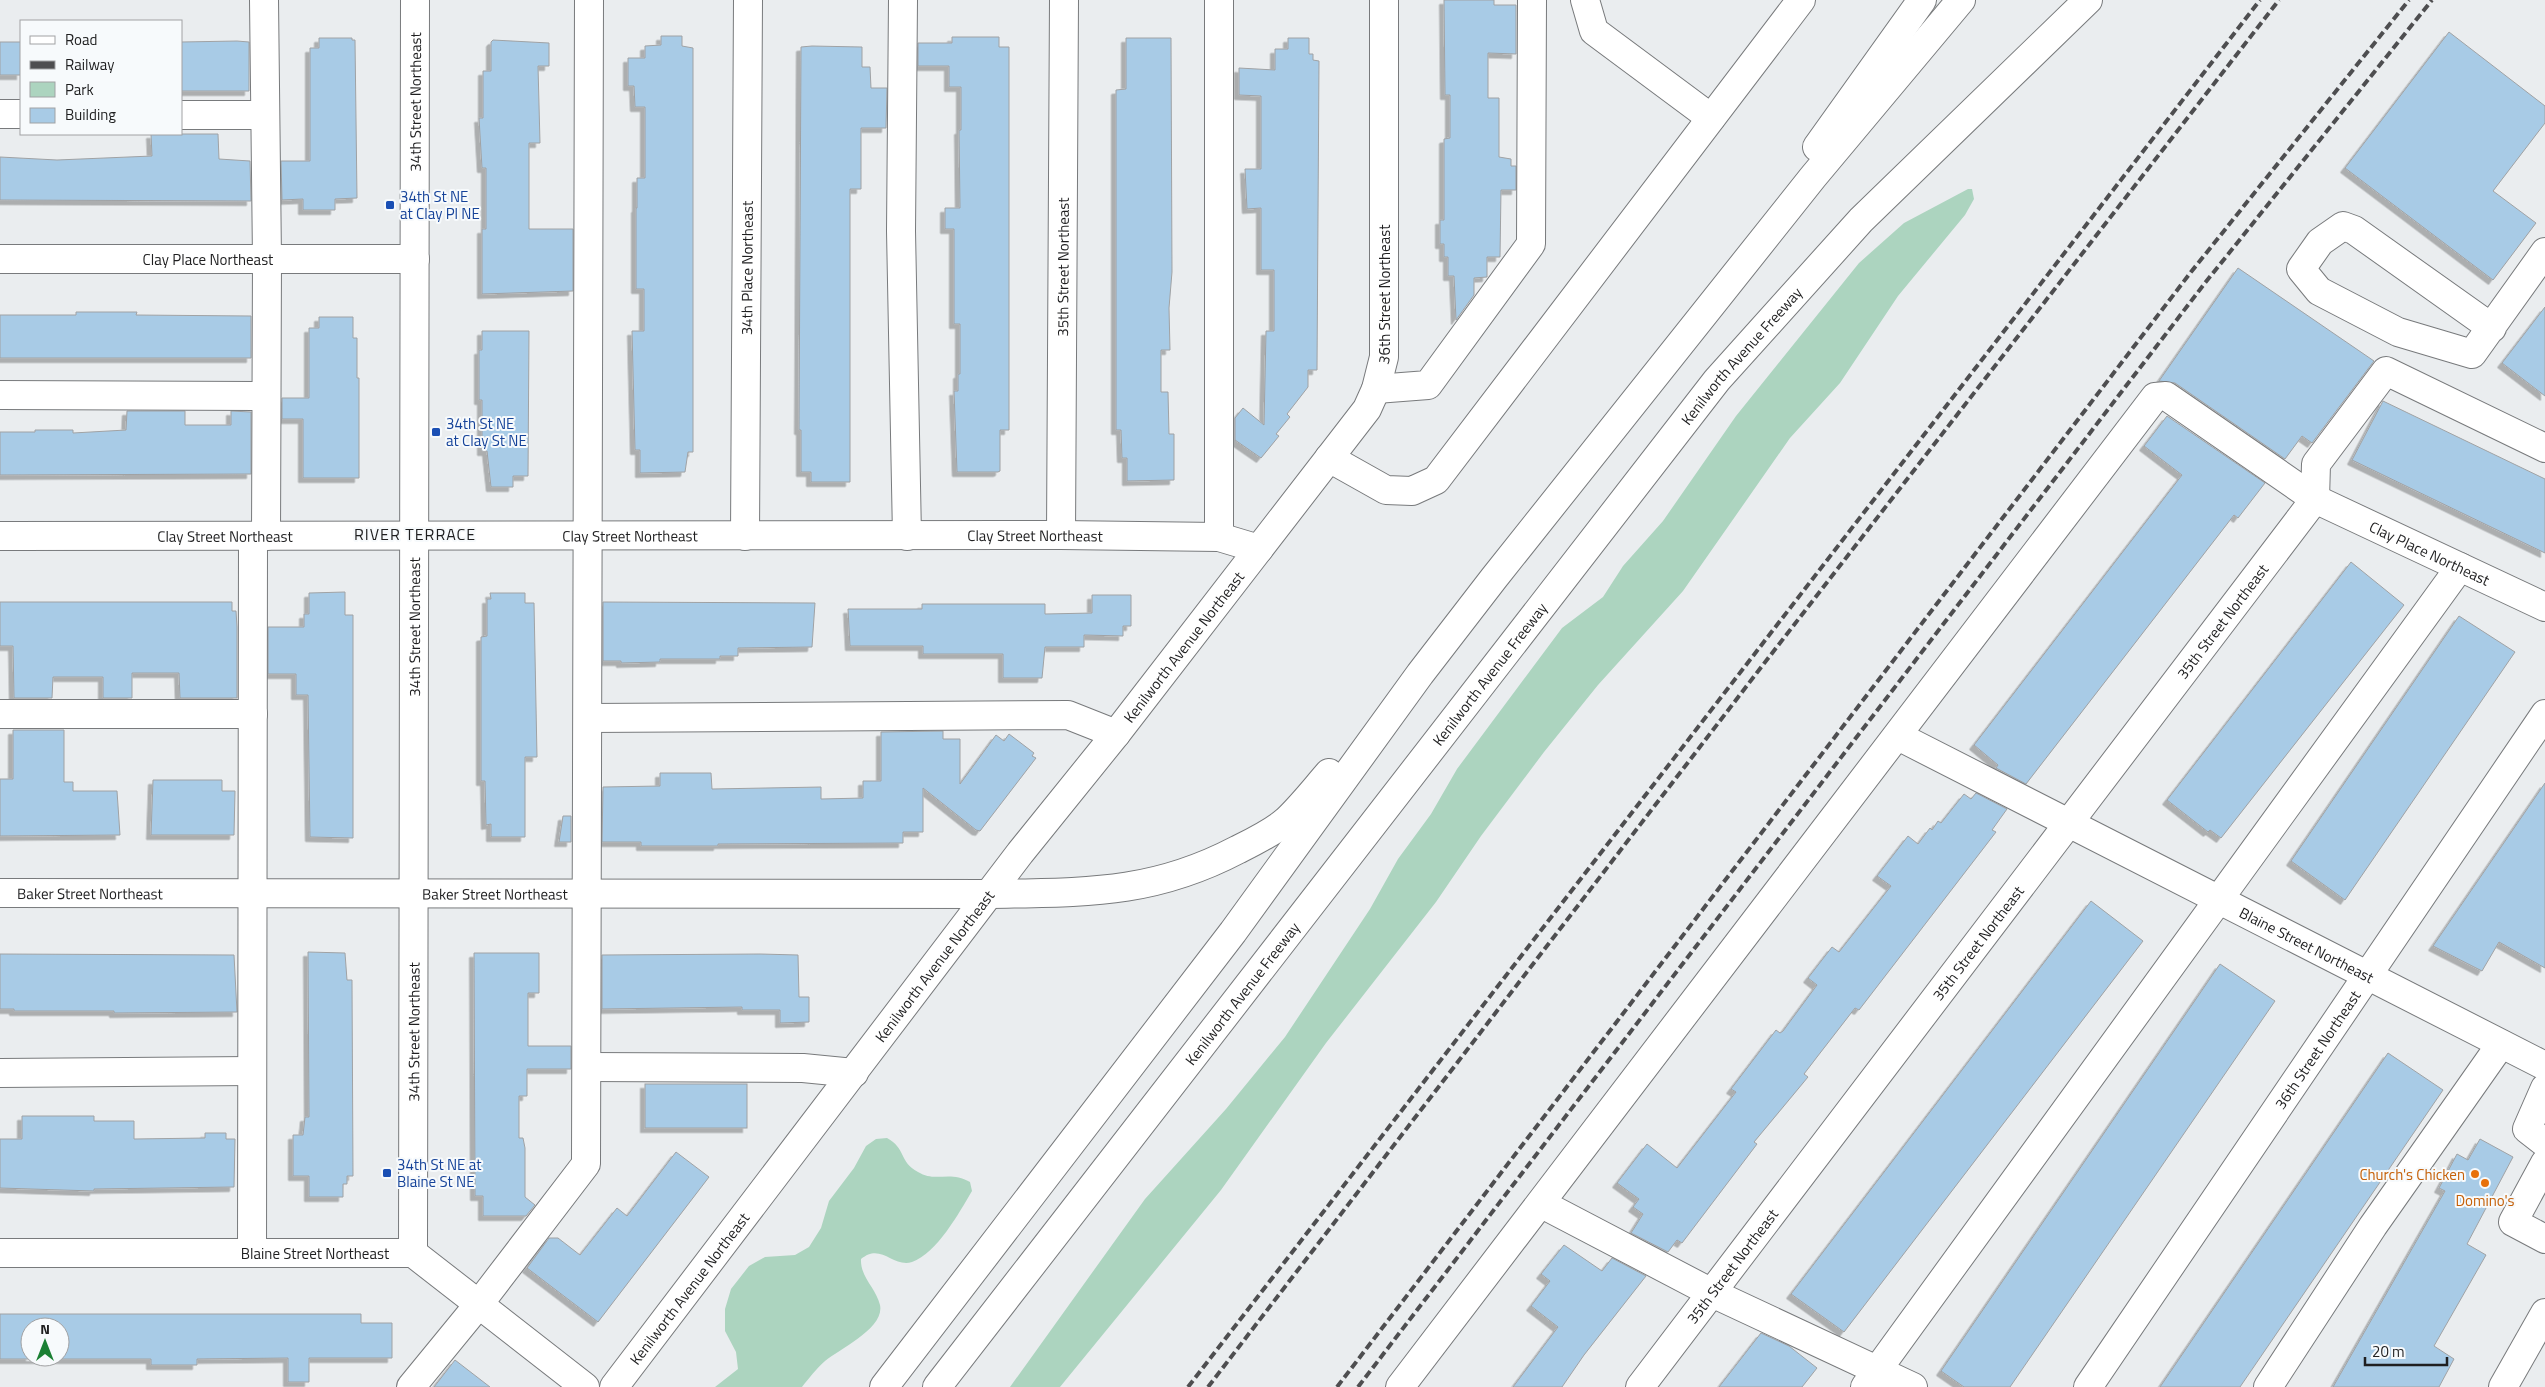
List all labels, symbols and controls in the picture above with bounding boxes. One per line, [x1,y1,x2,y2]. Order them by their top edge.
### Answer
legend [20,20,182,135]
text: Road [65,28,97,51]
street label: 34th Street Northeast [403,32,426,172]
text: Railway [65,53,115,76]
text: Park [65,78,94,101]
text: Building [65,103,116,126]
place label: 34th St NE at Clay Pl NE [400,185,480,225]
street label: 35th Street Northeast [1051,197,1074,337]
marker: 34th St NE at Clay Pl NE [384,199,396,211]
street label: 34th Place Northeast [735,200,758,335]
street label: 36th Street Northeast [1371,224,1396,367]
street label: Clay Place Northeast [143,248,274,271]
street label: Kenilworth Avenue Freeway [1675,281,1807,429]
place label: 34th St NE at Clay St NE [446,412,527,452]
marker: 34th St NE at Clay St NE [430,426,442,438]
street label: Clay Place Northeast [2366,515,2494,591]
district label: RIVER TERRACE [354,522,476,546]
street label: Clay Street Northeast [967,523,1104,547]
street label: Clay Street Northeast [157,524,294,547]
street label: Clay Street Northeast [562,524,699,547]
street label: 34th Street Northeast [402,557,426,697]
street label: 35th Street Northeast [2171,558,2274,684]
street label: Kenilworth Avenue Northeast [1117,566,1250,727]
street label: Kenilworth Avenue Freeway [1426,597,1552,750]
street label: 35th Street Northeast [1926,880,2029,1005]
street label: Baker Street Northeast [17,882,164,905]
street label: Baker Street Northeast [422,882,569,905]
street label: Kenilworth Avenue Northeast [869,884,1000,1047]
street label: Blaine Street Northeast [2236,901,2379,989]
street label: Kenilworth Avenue Freeway [1179,917,1305,1070]
street label: 34th Street Northeast [402,962,425,1102]
street label: 36th Street Northeast [2269,985,2366,1114]
place label: 34th St NE at Blaine St NE [397,1153,482,1193]
place label: Church's Chicken [2359,1163,2465,1186]
marker: 34th St NE at Blaine St NE [381,1167,393,1179]
marker: Church's Chicken [2469,1168,2481,1180]
marker: Domino's [2479,1177,2491,1189]
place label: Domino's [2455,1189,2515,1212]
street label: 35th Street Northeast [1681,1203,1784,1328]
street label: Kenilworth Avenue Northeast [624,1207,755,1369]
street label: Blaine Street Northeast [241,1242,390,1265]
north arrow [20,1317,70,1367]
text: N [40,1318,50,1339]
scale bar [2365,1334,2448,1366]
text: 20 m [2372,1340,2405,1363]

